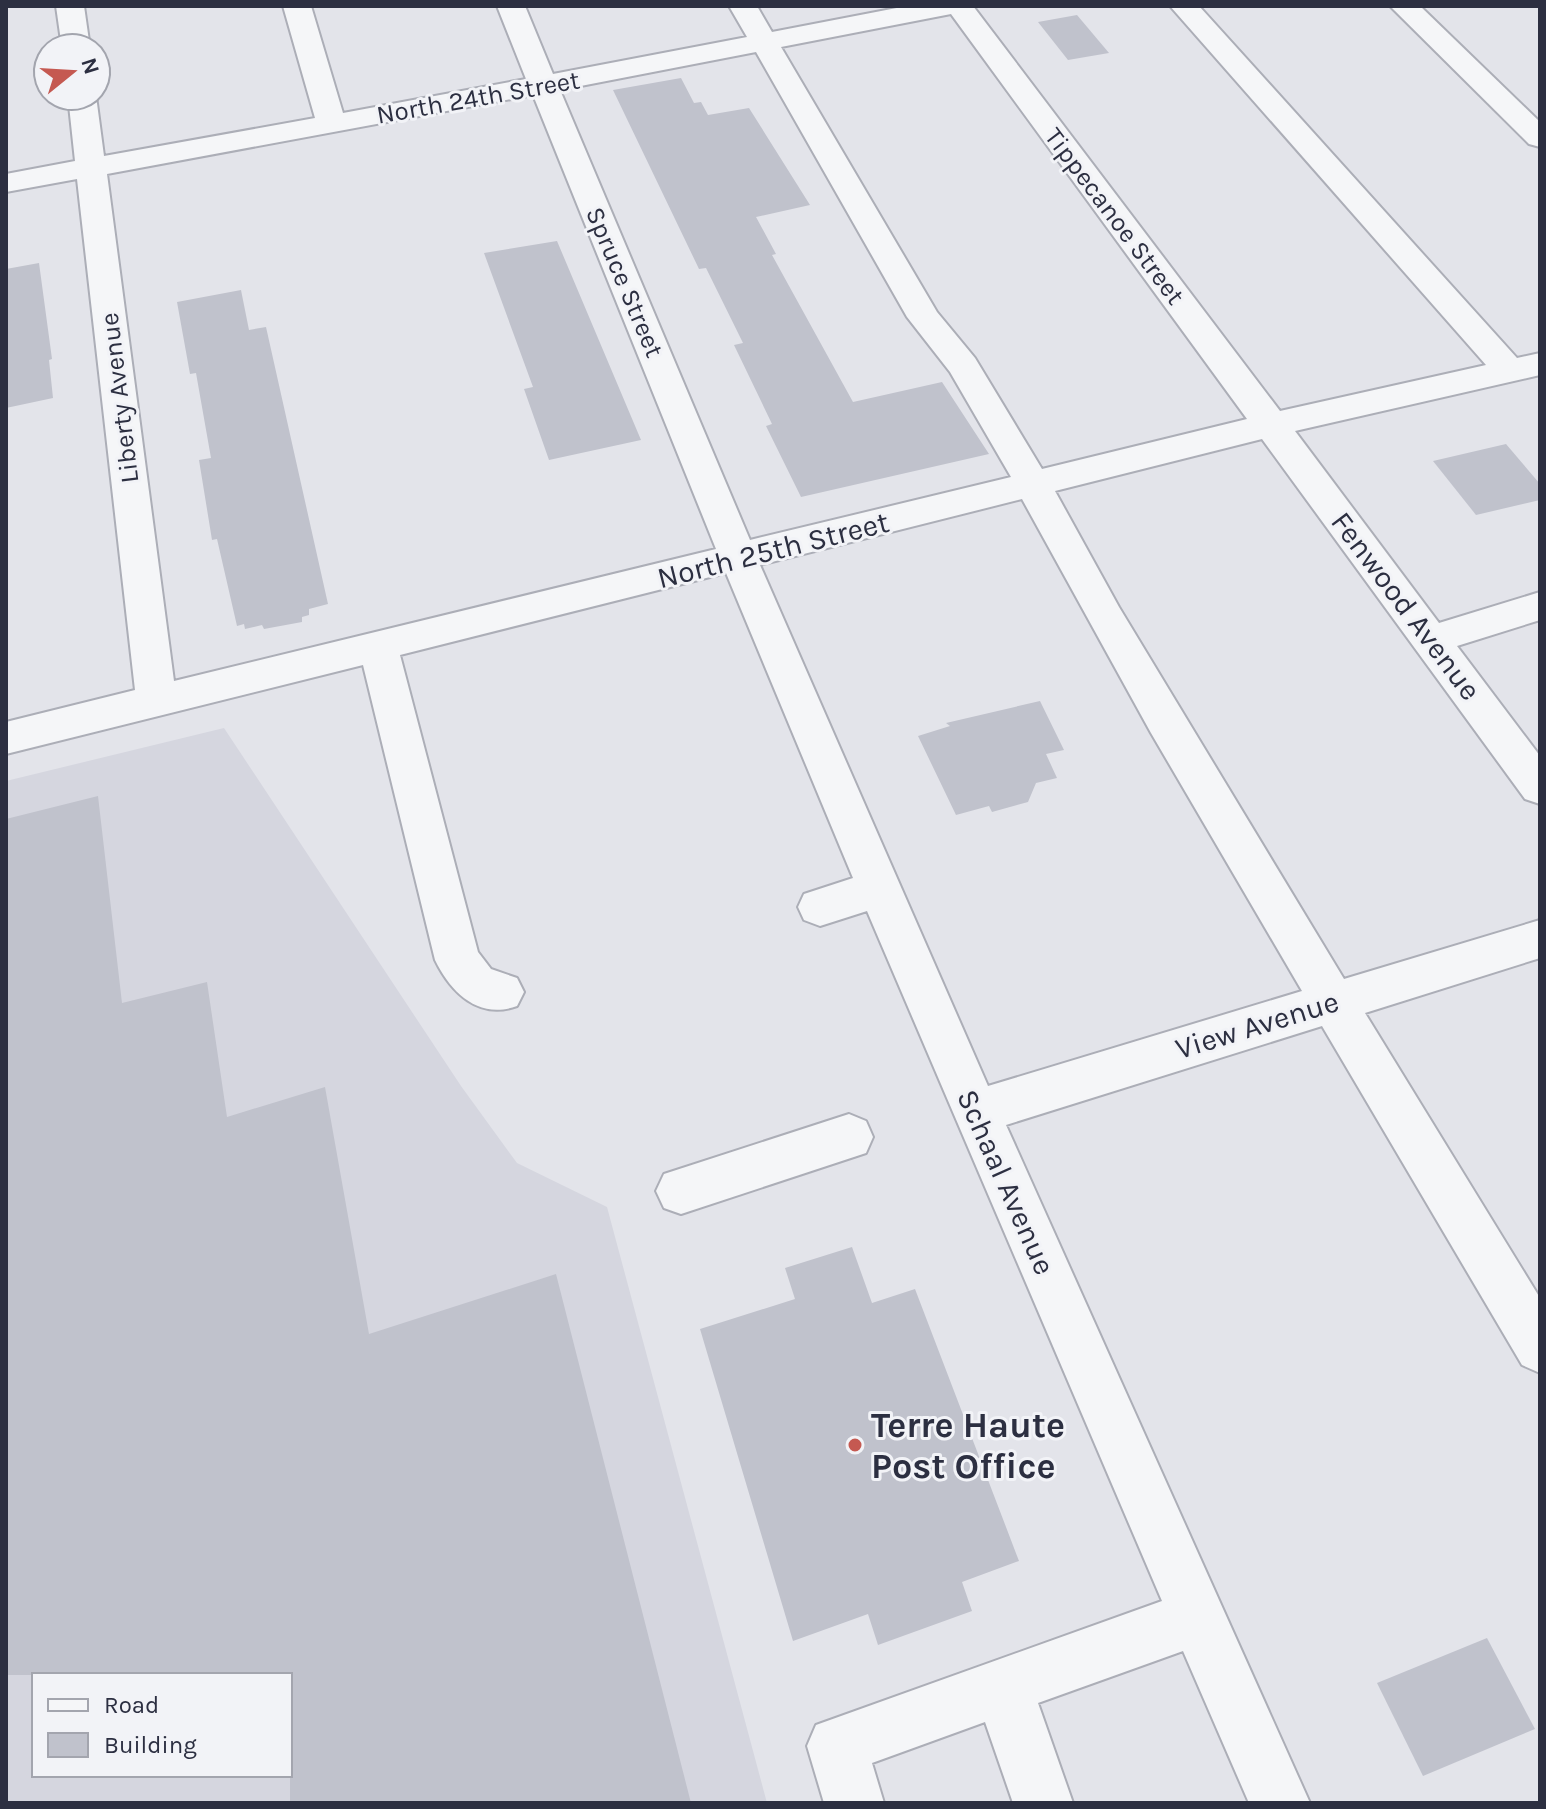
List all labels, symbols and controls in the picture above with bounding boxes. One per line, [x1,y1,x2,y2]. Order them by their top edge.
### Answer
north arrow [32,32,112,112]
text: N [75,55,105,78]
street label: North 24th Street [374,64,582,131]
street label: Tippecanoe Street [1038,122,1191,311]
street label: Spruce Street [579,202,670,362]
street label: Liberty Avenue [94,311,145,485]
street label: North 25th Street [653,504,893,596]
street label: Fenwood Avenue [1323,505,1489,707]
street label: View Avenue [1171,983,1343,1067]
street label: Schaal Avenue [949,1084,1063,1280]
place label: Terre Haute Post Office [871,1404,1065,1487]
marker: Terre Haute Post Office [846,1436,864,1454]
legend [32,1673,292,1777]
text: Road [104,1691,159,1719]
text: Building [104,1731,197,1759]

